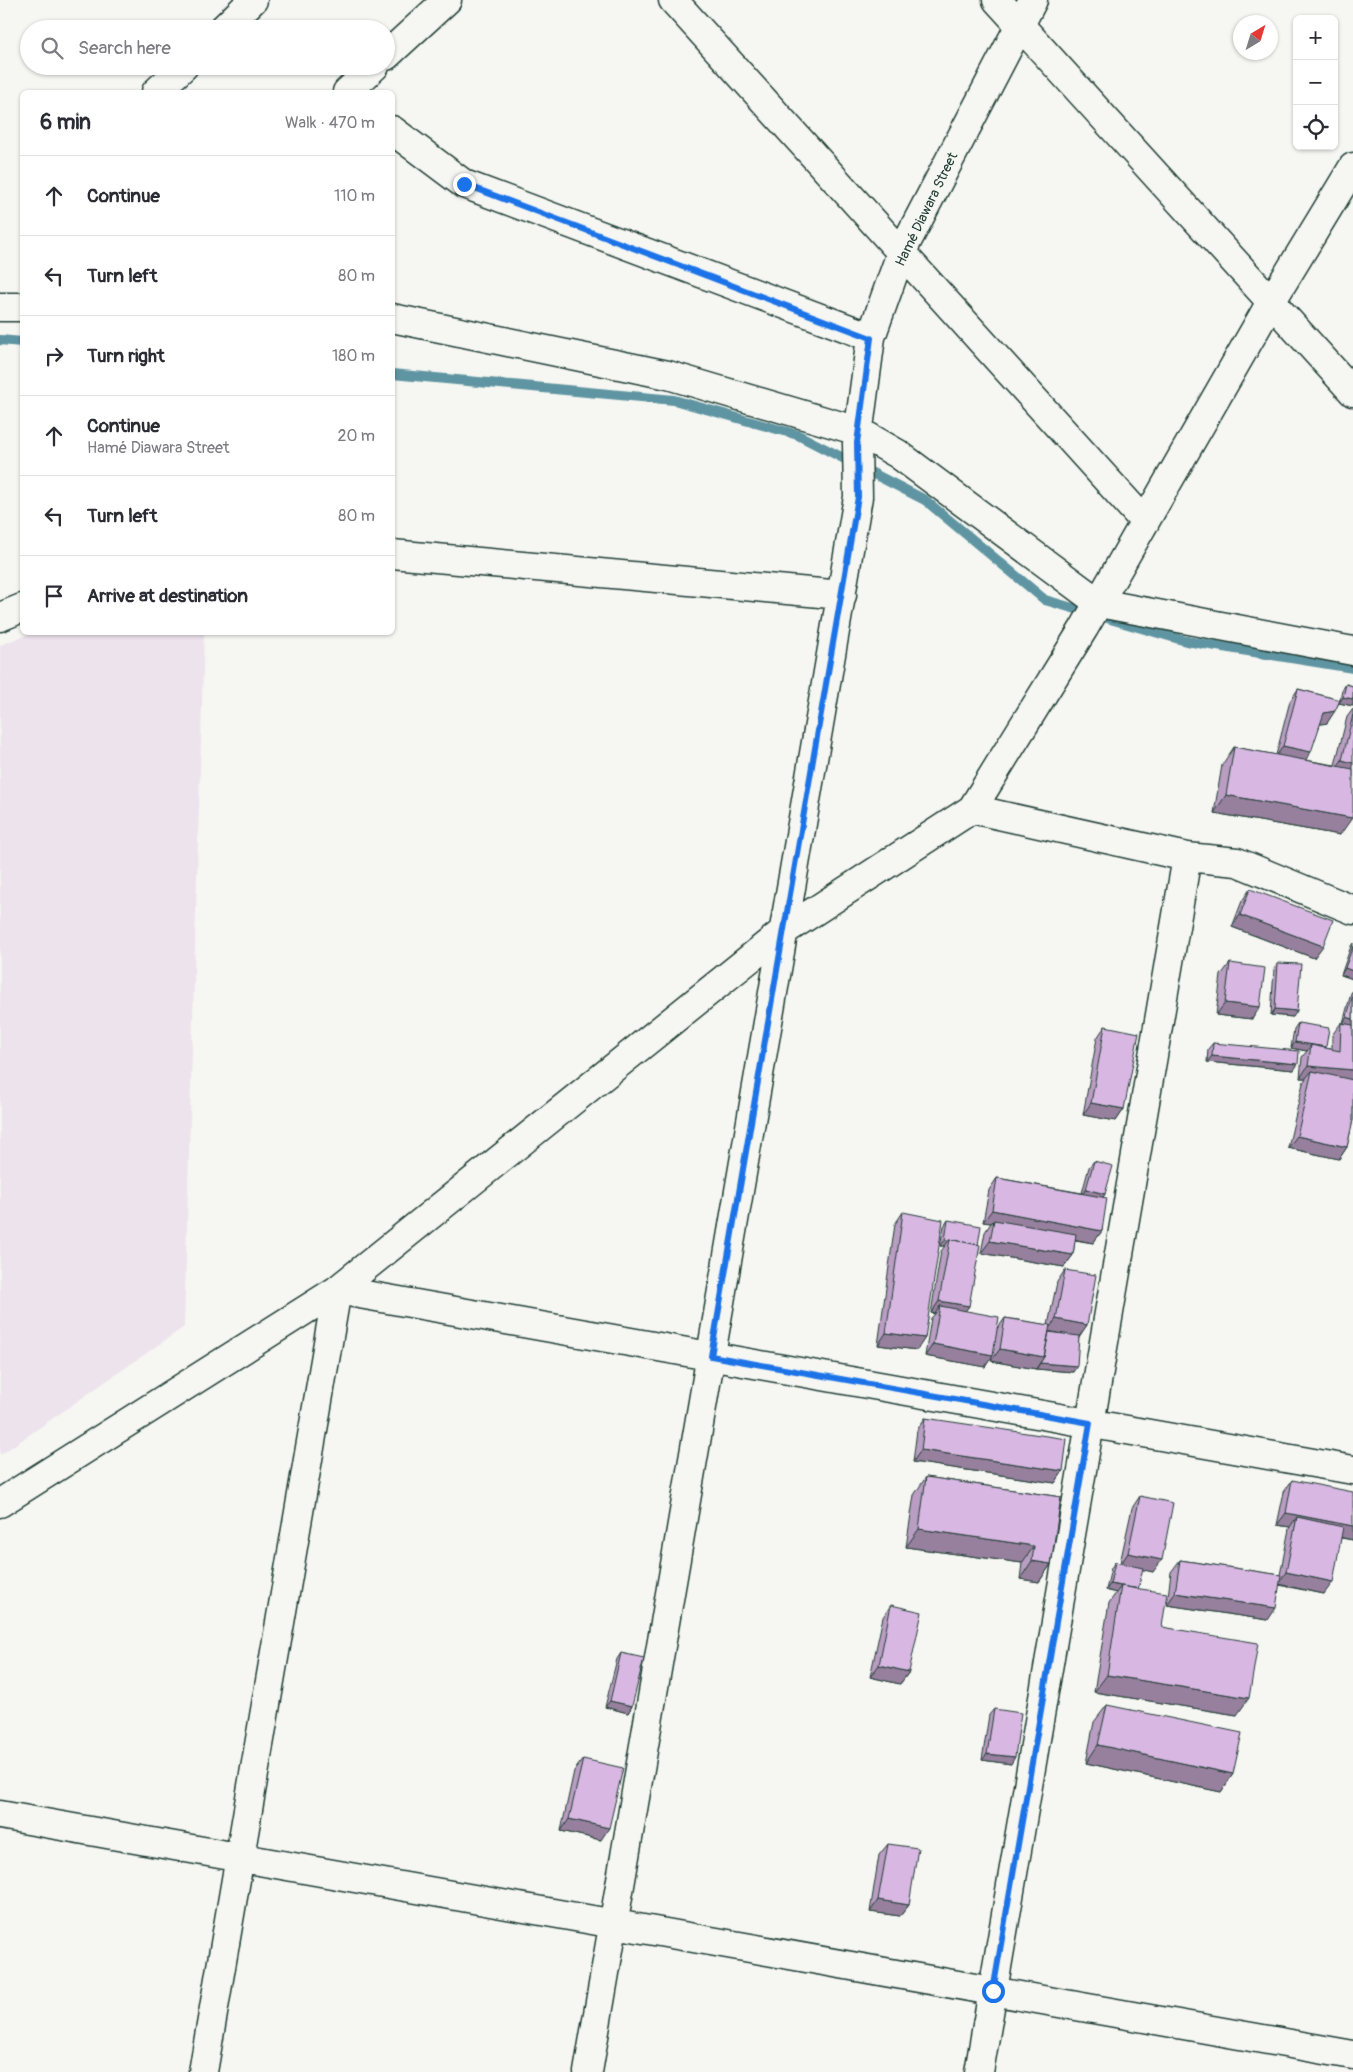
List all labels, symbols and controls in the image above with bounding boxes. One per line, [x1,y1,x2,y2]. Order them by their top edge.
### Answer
north arrow [1233,15,1278,60]
map controls [1293,15,1338,150]
button: + [1293,15,1338,60]
search box [20,20,395,75]
icon: search [38,34,66,62]
text: Search here [78,36,171,60]
button: − [1293,60,1338,105]
button: locate [1293,105,1338,150]
text: 6 min [40,109,91,136]
text: Walk · 470 m [285,113,375,133]
street label: Hamé Diawara Street [892,149,962,269]
route end [453,173,476,196]
icon: ahead [40,182,68,210]
text: Continue [87,184,160,208]
text: 110 m [334,186,375,206]
icon: left [40,262,68,290]
text: Turn left [87,264,157,288]
text: 80 m [338,266,375,286]
icon: right [40,342,68,370]
text: Turn right [87,344,165,368]
text: 180 m [332,346,375,366]
text: Continue [87,414,160,438]
icon: ahead [40,422,68,450]
text: 20 m [337,426,375,446]
text: Hamé Diawara Street [87,438,229,458]
icon: left [40,502,68,530]
text: Turn left [87,504,157,528]
text: 80 m [338,506,375,526]
icon: arrive [40,582,68,610]
text: Arrive at destination [87,584,248,608]
route start [982,1980,1005,2003]

